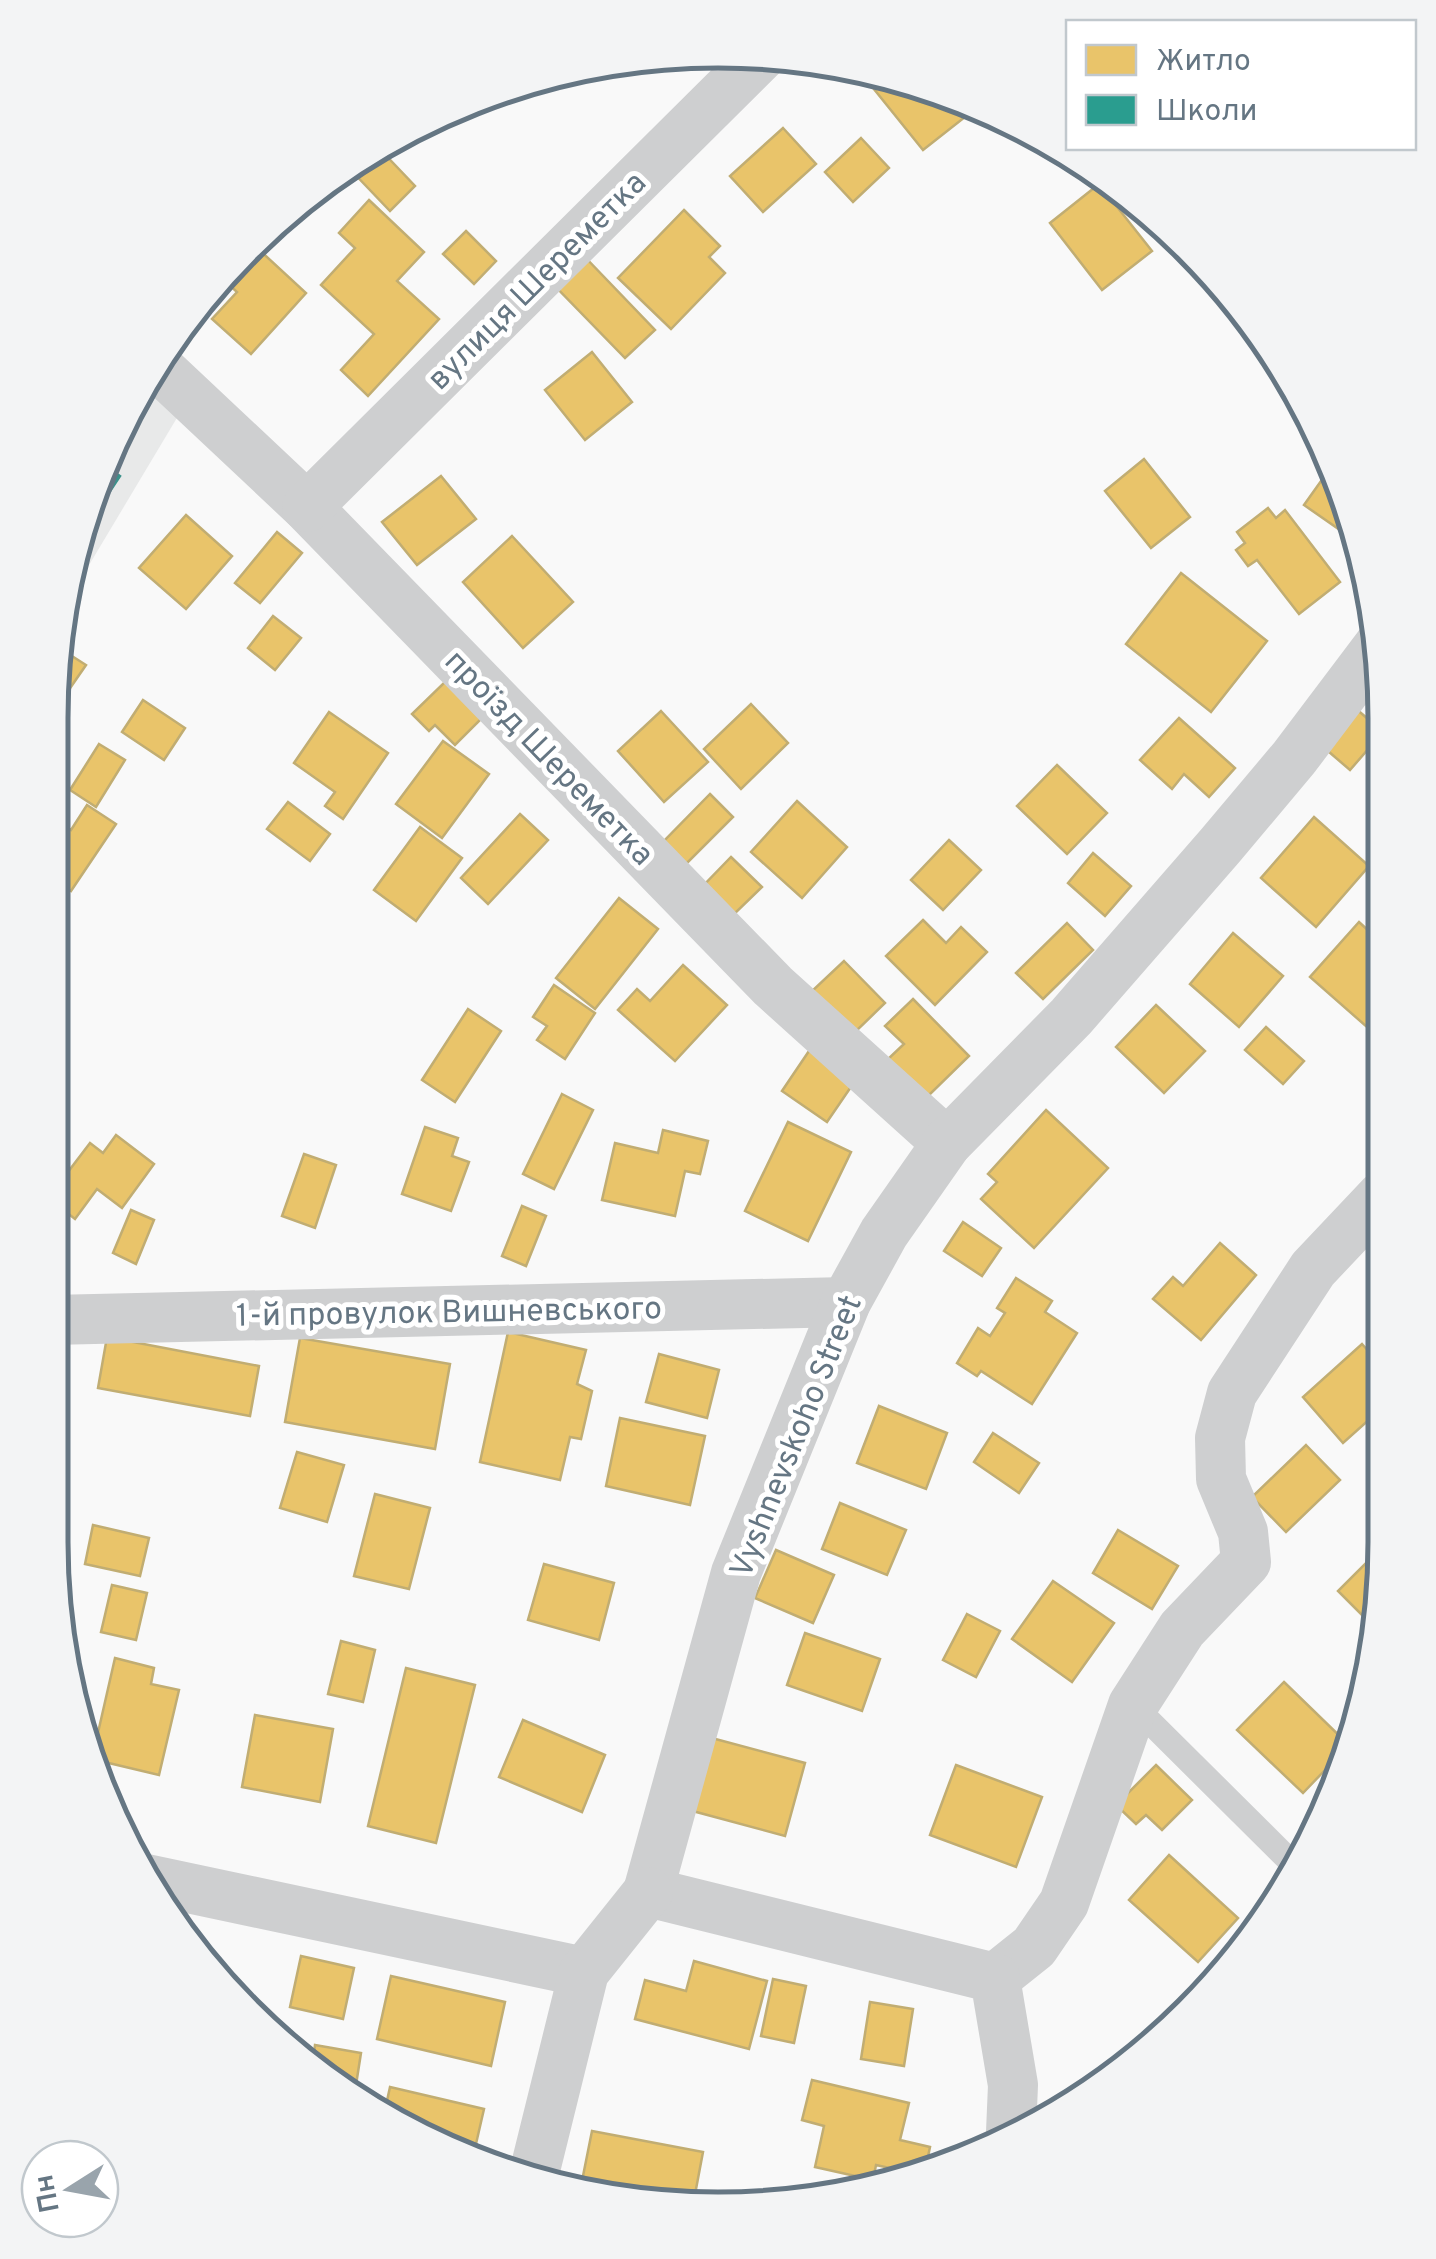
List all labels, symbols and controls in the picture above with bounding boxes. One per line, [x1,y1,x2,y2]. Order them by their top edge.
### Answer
legend [1066,20,1416,150]
text: Житло [1156,44,1251,81]
text: Школи [1156,94,1257,131]
street label: вулиця Шереметка [420,164,656,400]
street label: проїзд Шереметка [434,643,661,875]
street label: 1-й провулок Вишневського [236,1290,662,1338]
street label: Vyshnevskoho Street [723,1290,873,1584]
north arrow [20,2139,120,2239]
text: Пн [27,2171,70,2215]

